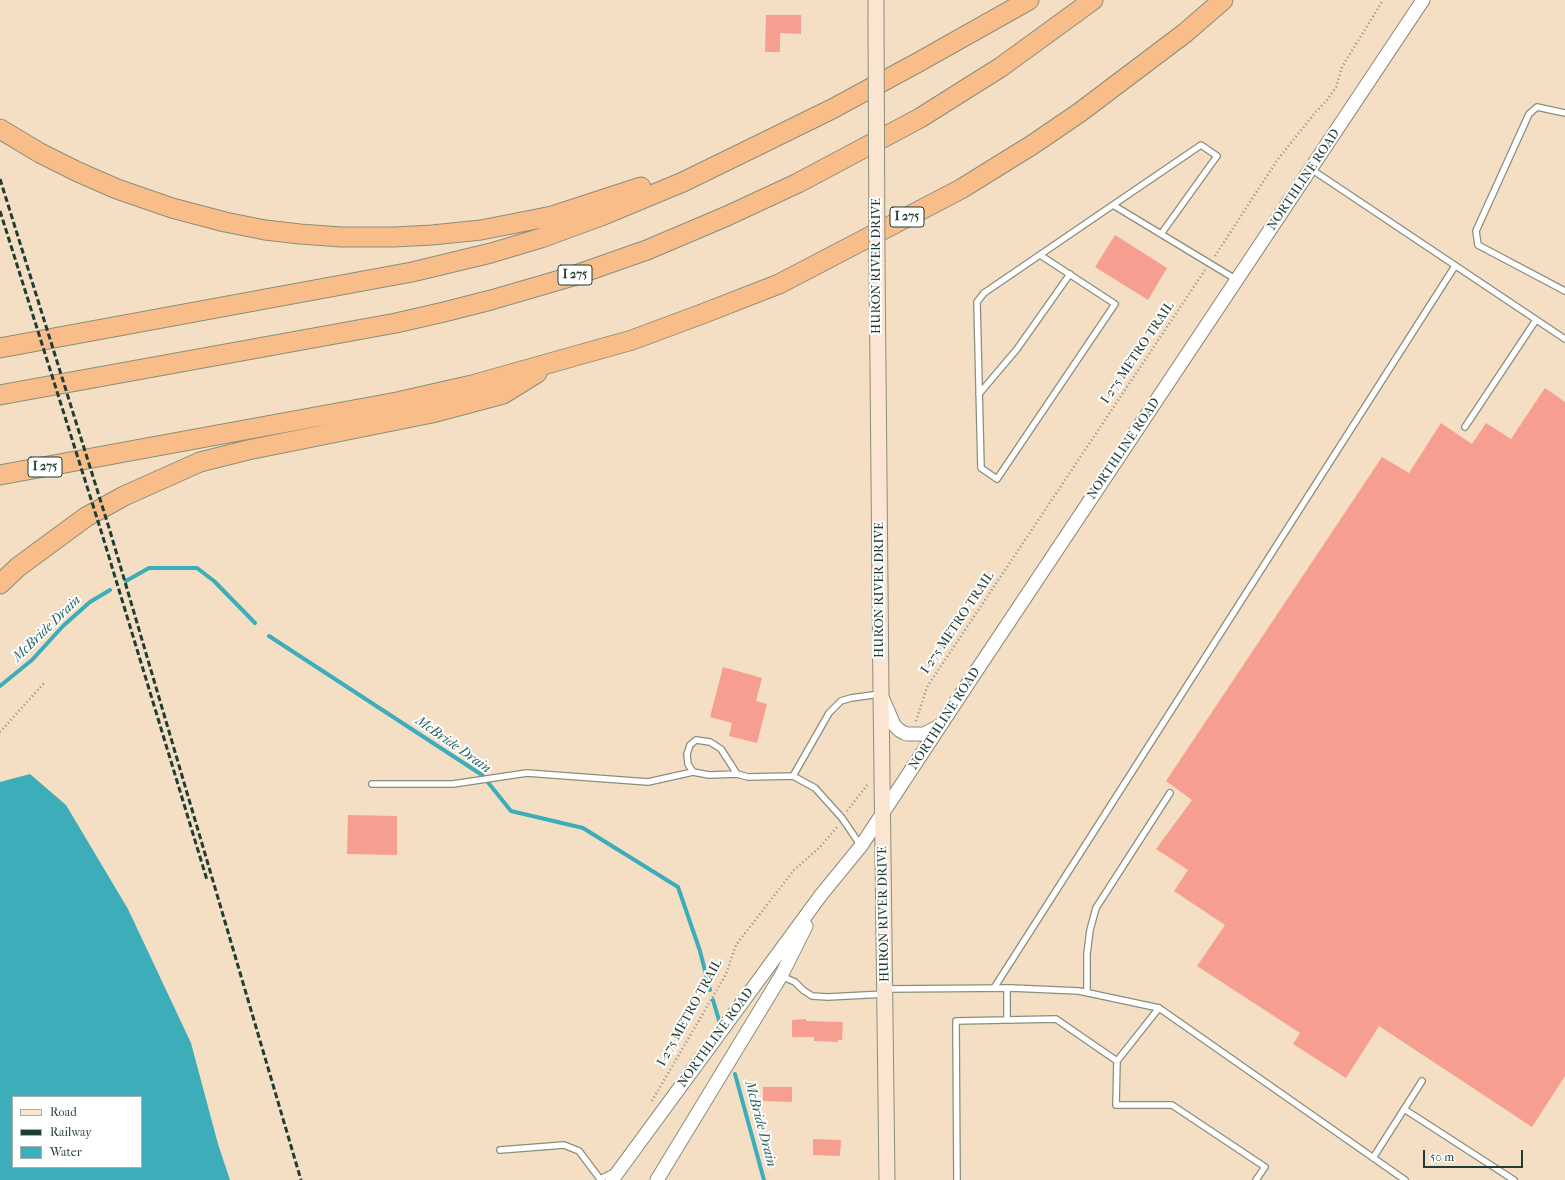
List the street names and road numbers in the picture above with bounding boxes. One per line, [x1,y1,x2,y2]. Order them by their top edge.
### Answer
street label: NORTHLINE ROAD [1264,126,1344,234]
street label: HURON RIVER DRIVE [869,198,885,334]
road number: I 275 [890,207,924,227]
road number: I 275 [558,265,592,285]
street label: I-275 METRO TRAIL [1098,299,1178,407]
street label: NORTHLINE ROAD [1084,395,1164,503]
road number: I 275 [28,457,62,477]
street label: HURON RIVER DRIVE [872,522,888,658]
street label: I-275 METRO TRAIL [918,569,998,677]
street label: NORTHLINE ROAD [906,665,984,773]
street label: HURON RIVER DRIVE [875,846,893,982]
street label: I-275 METRO TRAIL [654,957,726,1069]
street label: NORTHLINE ROAD [675,985,757,1091]

